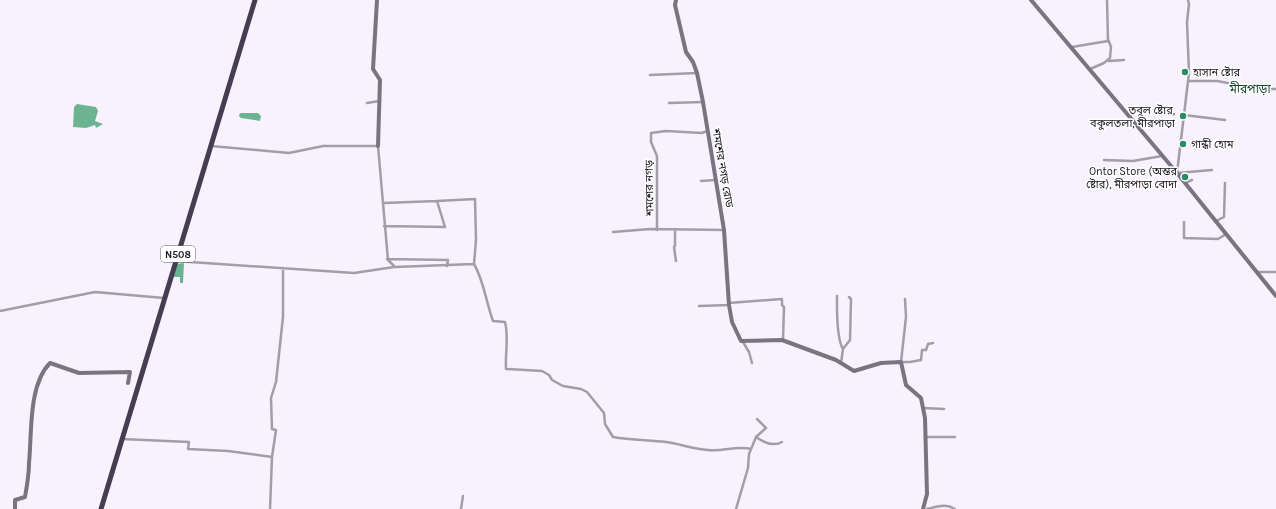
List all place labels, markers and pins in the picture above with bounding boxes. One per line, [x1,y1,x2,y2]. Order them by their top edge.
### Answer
place label: হাসান ষ্টোর [1192,66,1241,79]
marker: হাসান ষ্টোর [1180,67,1190,77]
place label: তবুল ষ্টোর, বকুলতলা, মীরপাড়া [1089,104,1176,130]
marker: তবুল ষ্টোর, বকুলতলা, মীরপাড়া [1178,111,1188,121]
place label: গান্ধী হোম [1191,138,1234,151]
marker: গান্ধী হোম [1178,139,1188,149]
place label: Ontor Store (অন্তর ষ্টোর), মীরপাড়া বোদা [1086,165,1178,191]
marker: Ontor Store (অন্তর ষ্টোর), মীরপাড়া বোদা [1180,172,1190,182]

